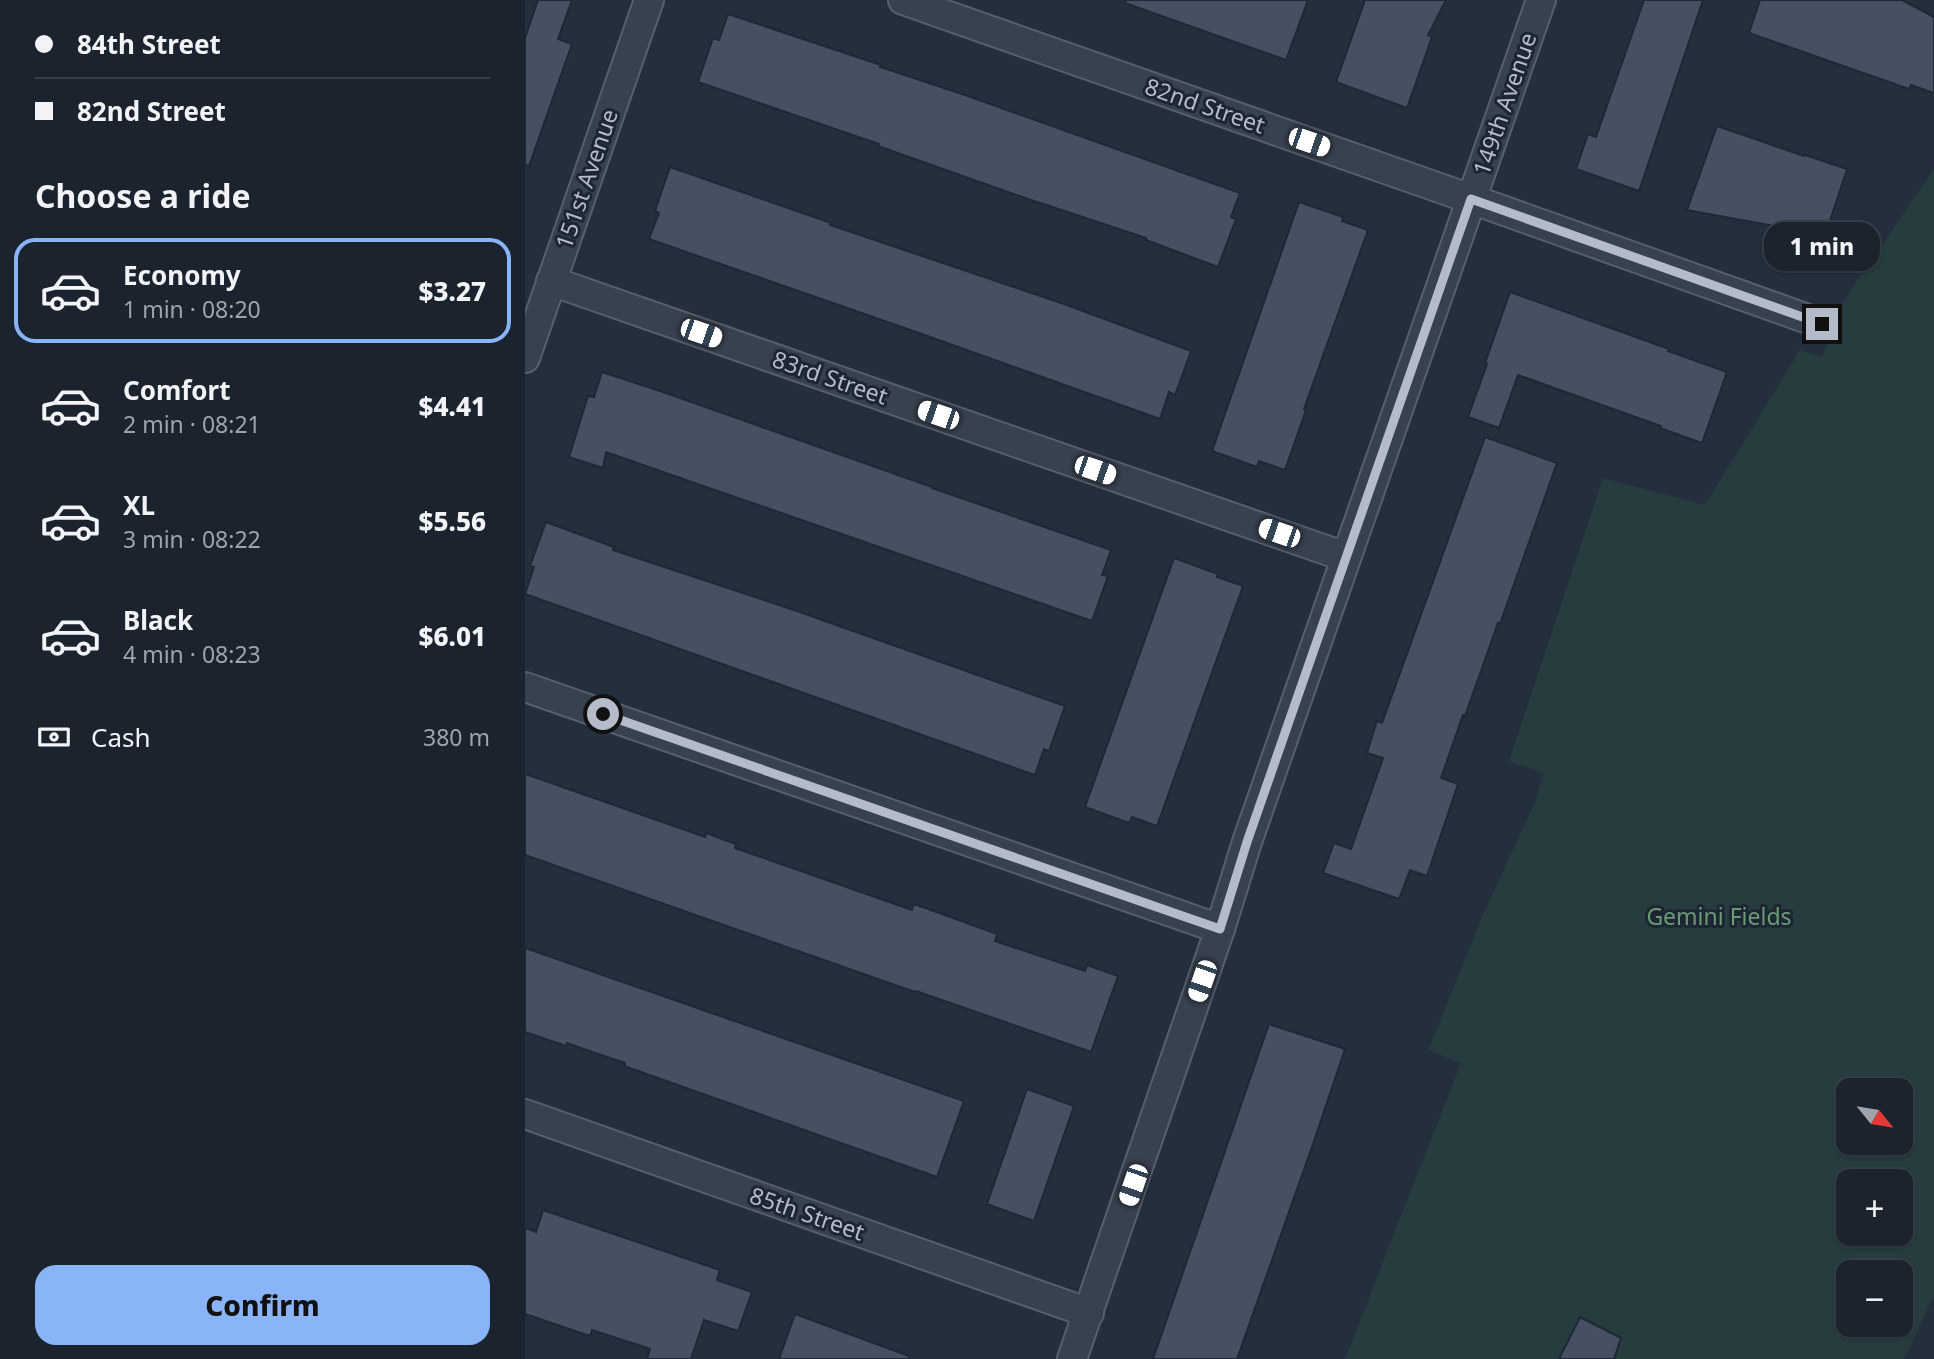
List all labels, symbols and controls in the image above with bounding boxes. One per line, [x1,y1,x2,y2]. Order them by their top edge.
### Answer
text: 84th Street [77,26,221,62]
street label: 149th Avenue [1465,28,1543,179]
street label: 82nd Street [1141,70,1270,141]
text: 82nd Street [77,93,226,129]
street label: 151st Avenue [547,105,625,253]
car [1286,125,1333,159]
text: Choose a ride [35,174,251,217]
callout: 1 min [1764,222,1880,272]
text: 1 min [1790,230,1854,262]
text: Economy [123,257,241,293]
icon: car [39,259,102,322]
text: $3.27 [419,273,486,309]
text: 1 min · 08:20 [123,293,261,325]
route end [1806,308,1838,340]
car [678,316,725,350]
street label: 83rd Street [769,342,892,412]
text: Comfort [123,372,231,408]
icon: car [39,374,102,437]
text: $4.41 [419,388,486,424]
car [915,398,962,432]
text: 2 min · 08:21 [123,408,261,440]
car [1072,453,1119,487]
text: XL [123,487,155,523]
icon: car [39,489,102,552]
text: $5.56 [419,503,486,539]
car [1256,516,1303,550]
text: 3 min · 08:22 [123,523,261,555]
text: Black [123,602,193,638]
icon: car [39,604,102,667]
text: $6.01 [419,618,486,654]
text: 4 min · 08:23 [123,638,261,670]
route start [587,698,619,730]
icon: cash [35,718,73,756]
text: Cash [91,719,151,755]
text: 380 m [423,721,490,753]
park label: Gemini Fields [1646,900,1792,932]
car [1186,958,1219,1004]
north arrow [1836,1078,1913,1155]
map controls [1836,1078,1913,1337]
car [1117,1162,1150,1208]
button: + [1836,1169,1913,1246]
street label: 85th Street [746,1179,869,1248]
button: − [1836,1260,1913,1337]
button: Confirm [35,1265,490,1345]

